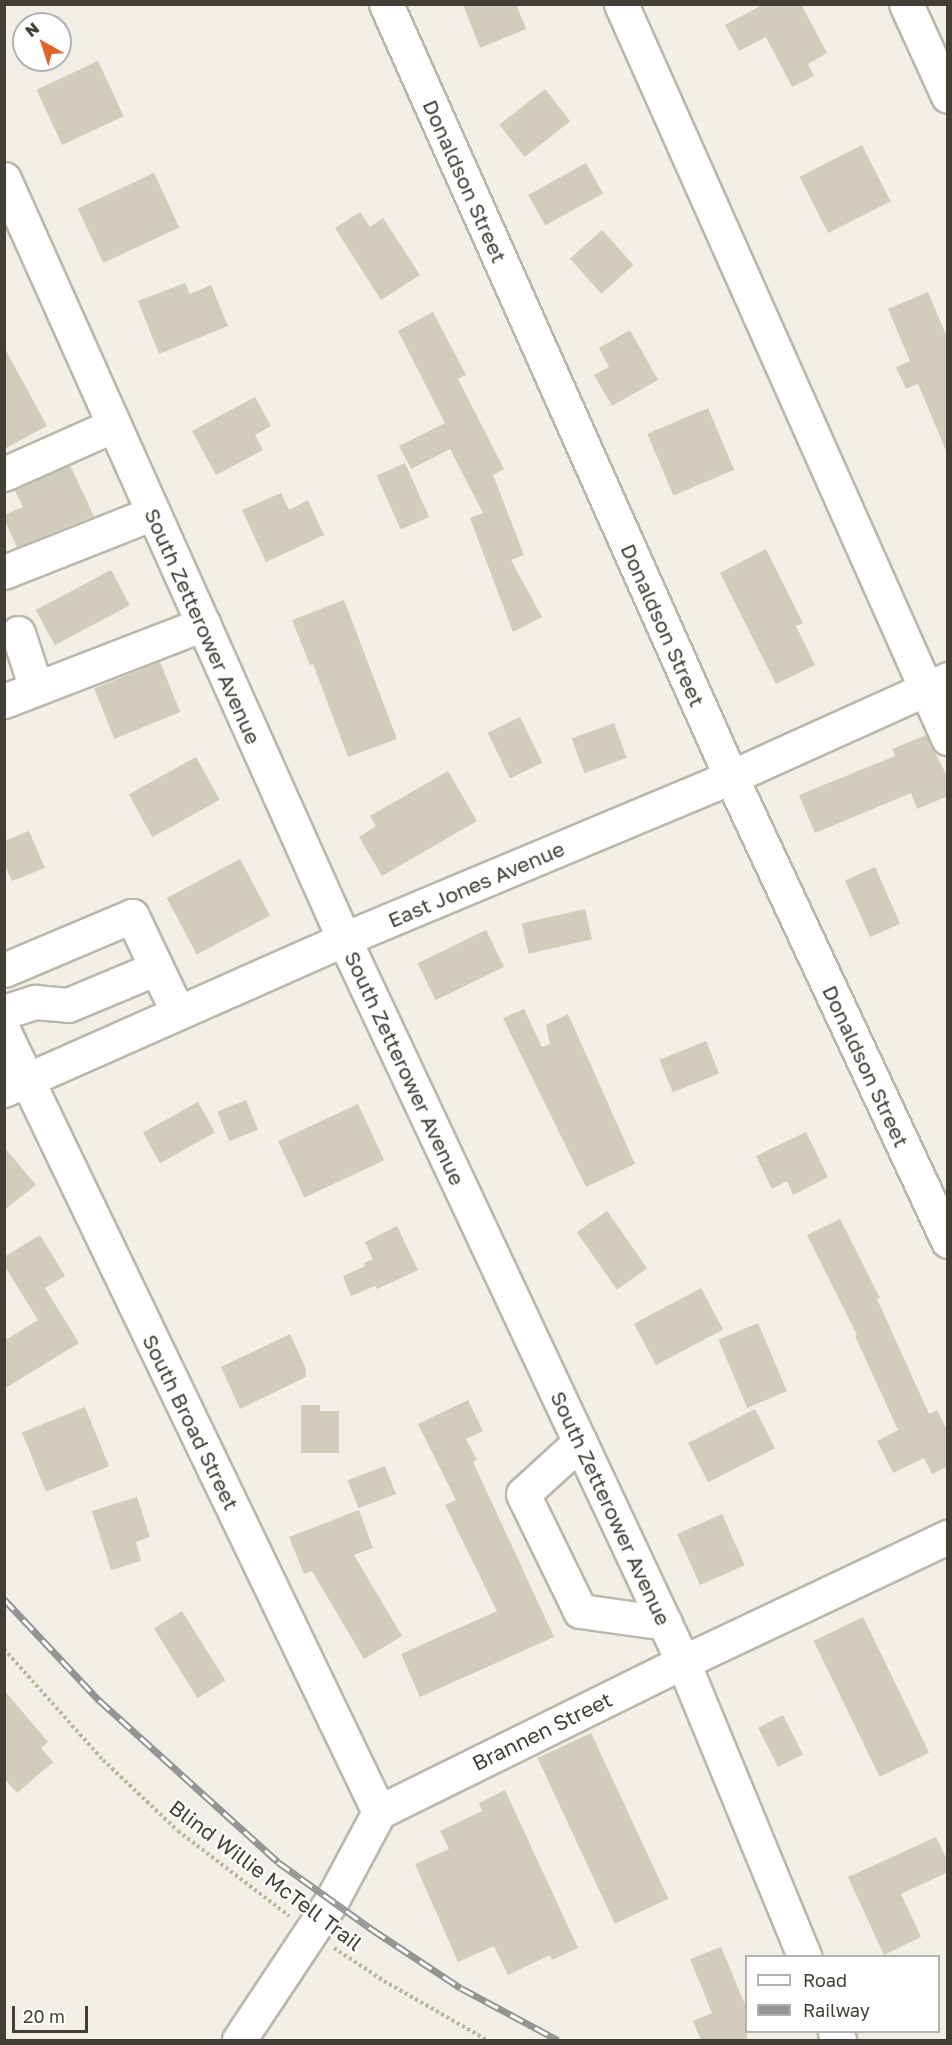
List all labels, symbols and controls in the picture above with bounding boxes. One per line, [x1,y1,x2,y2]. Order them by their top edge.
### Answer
north arrow [12,12,72,72]
text: N [21,18,43,41]
street label: Donaldson Street [418,96,512,266]
street label: South Zetterower Avenue [140,504,266,748]
street label: Donaldson Street [616,540,710,710]
street label: East Jones Avenue [384,835,568,933]
street label: South Zetterower Avenue [340,947,470,1189]
street label: Donaldson Street [817,981,915,1151]
street label: South Broad Street [138,1330,244,1514]
street label: South Zetterower Avenue [546,1387,676,1629]
street label: Brannen Street [468,1686,616,1776]
street label: Blind Willie McTell Trail [165,1794,367,1956]
legend [745,1955,940,2033]
text: Road [803,1969,847,1991]
scale bar [15,1994,92,2032]
text: Railway [803,1999,870,2021]
text: 20 m [23,2005,65,2027]

